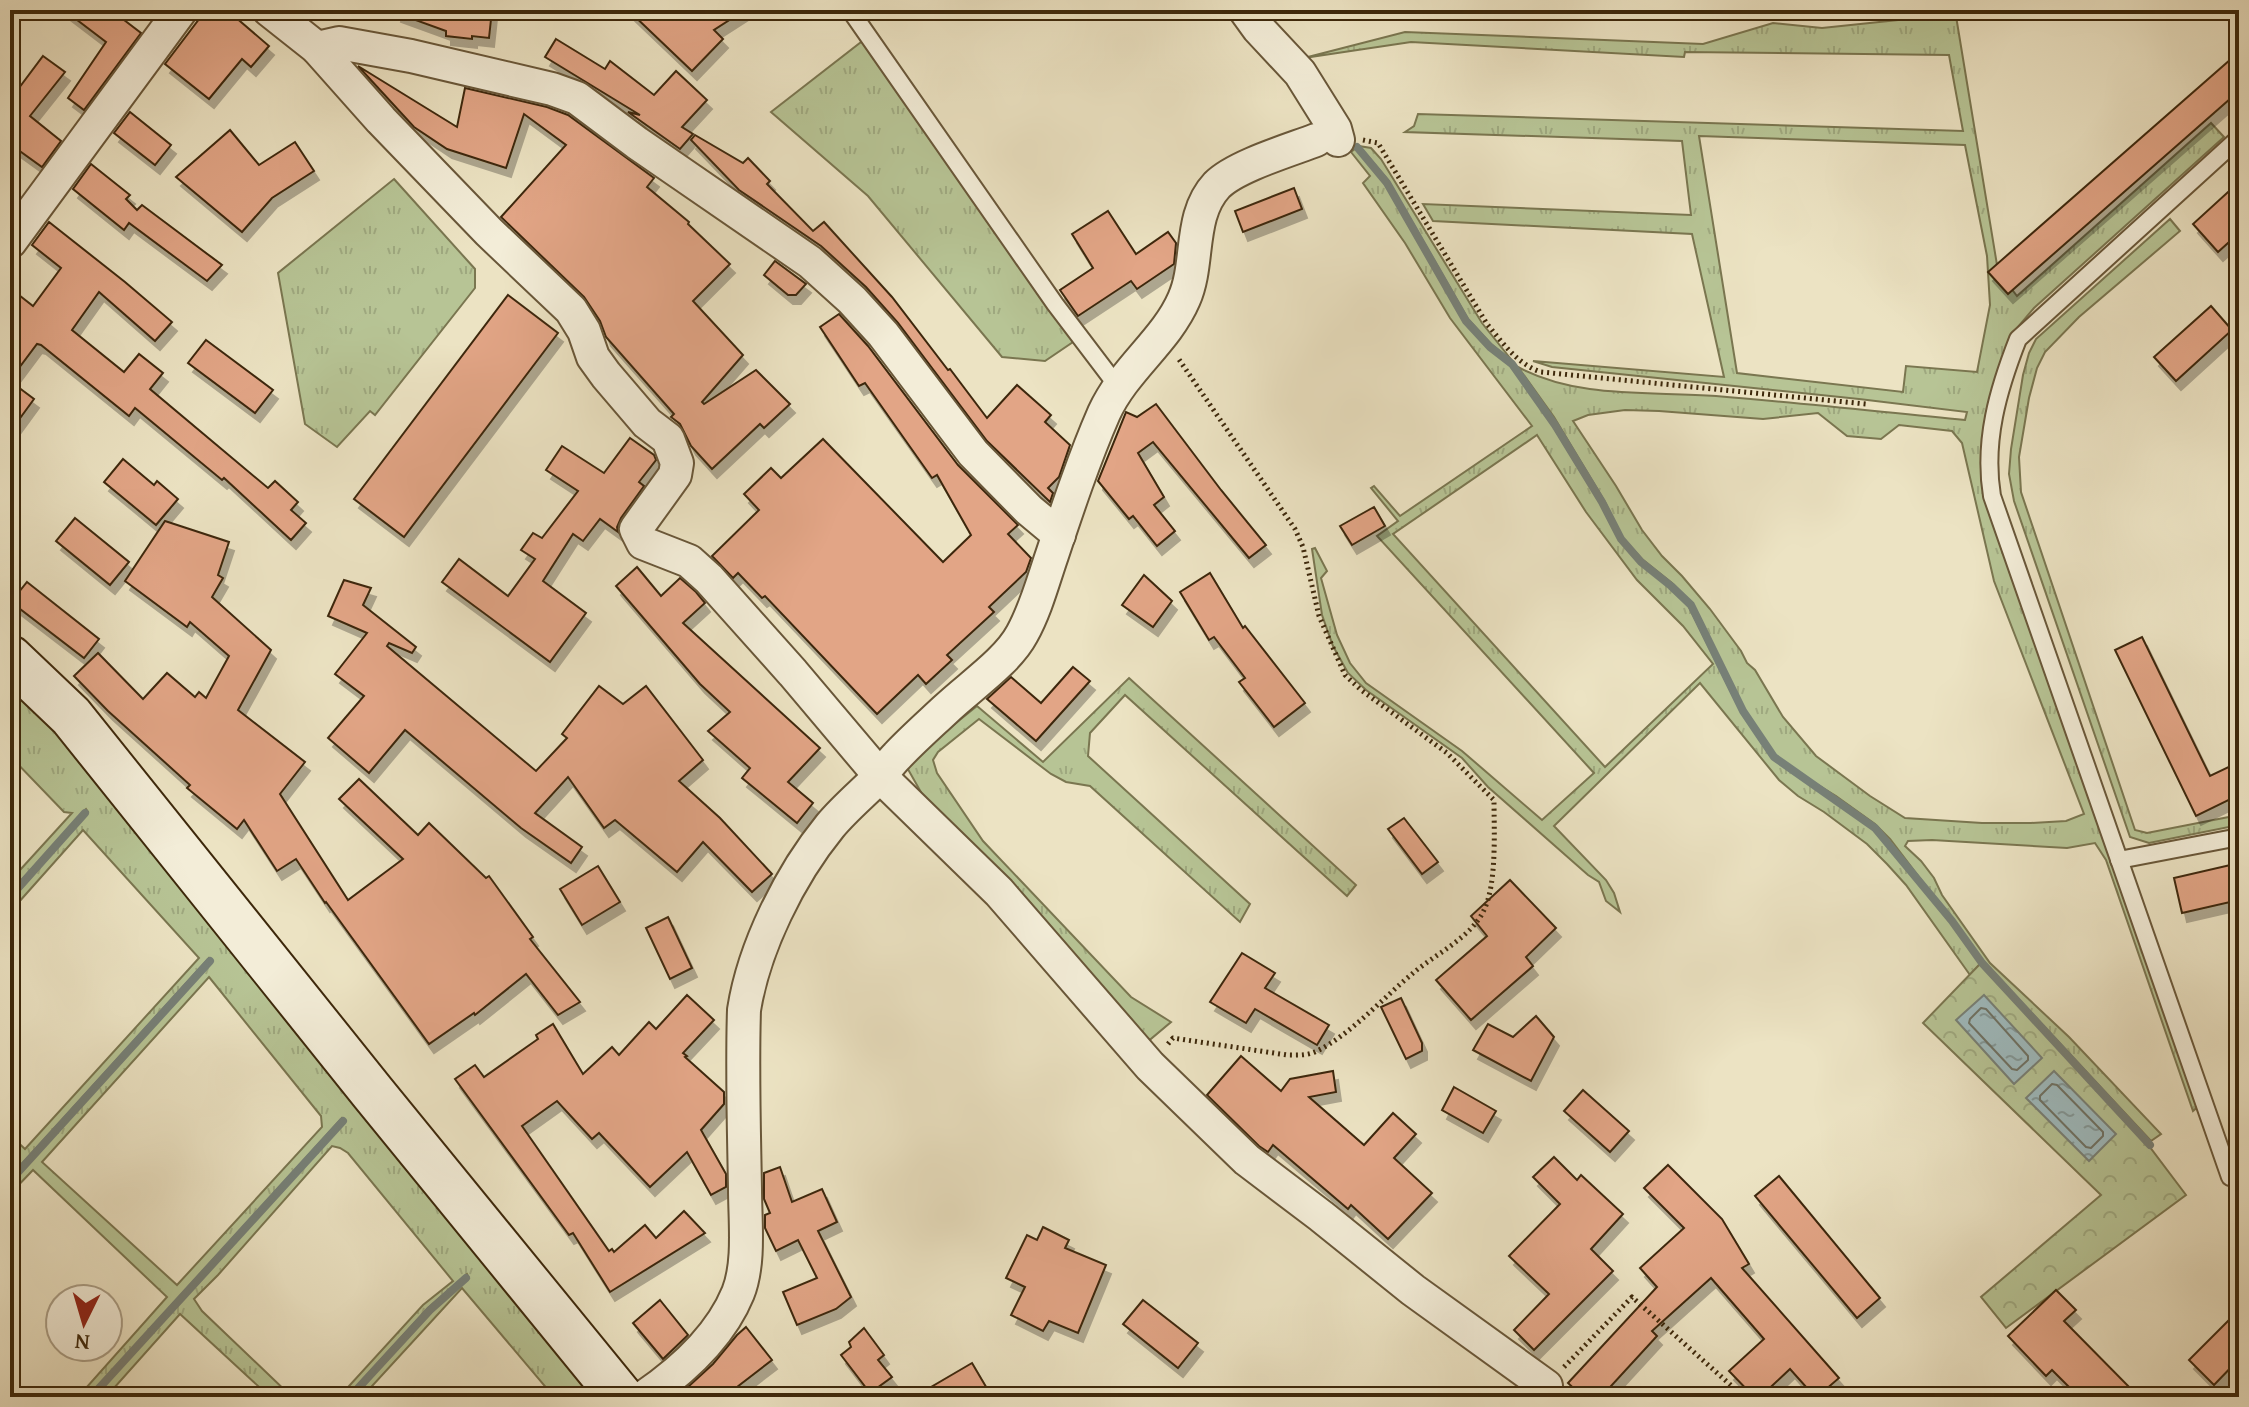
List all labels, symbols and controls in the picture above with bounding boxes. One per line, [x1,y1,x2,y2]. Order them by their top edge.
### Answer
north arrow [44,1283,124,1363]
text: N [73,1326,91,1360]

